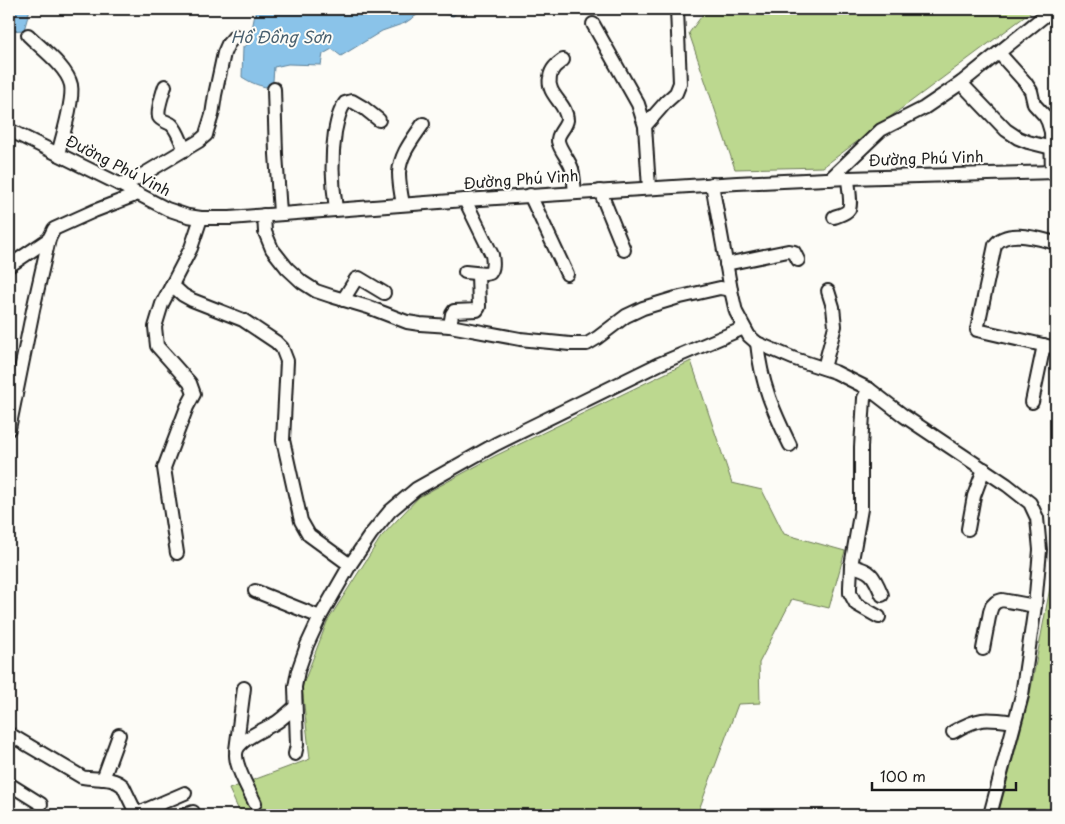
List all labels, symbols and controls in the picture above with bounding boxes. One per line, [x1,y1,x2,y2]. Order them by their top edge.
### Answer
water label: Hồ Đồng Sơn [231,24,333,48]
street label: Đường Phú Vinh [62,128,175,201]
street label: Đường Phú Vinh [868,144,984,171]
street label: Đường Phú Vinh [463,163,579,194]
scale bar [872,759,1016,791]
text: 100 m [880,764,926,787]

